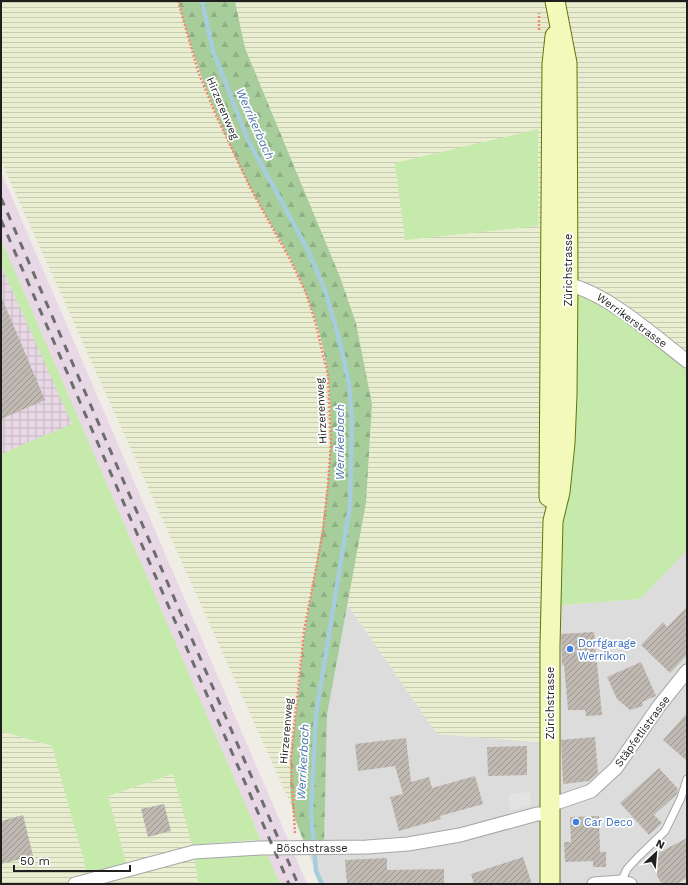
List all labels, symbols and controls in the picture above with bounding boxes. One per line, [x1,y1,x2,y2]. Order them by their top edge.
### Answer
street label: Hirzerenweg [204,75,242,141]
water label: Werrikerbach [233,86,277,162]
street label: Zürichstrasse [562,234,575,306]
street label: Werrikerstrasse [594,290,670,350]
street label: Hirzerenweg [313,377,330,444]
water label: Werrikerbach [333,404,347,480]
place label: Dorfgarage Werrikon [578,637,636,663]
marker: Dorfgarage Werrikon [565,644,575,654]
street label: Zürichstrasse [544,667,557,739]
street label: Stäpfetlistrasse [612,693,673,769]
street label: Hirzerenweg [277,697,296,765]
water label: Werrikerbach [294,723,312,801]
place label: Car Deco [584,816,633,829]
marker: Car Deco [571,817,581,827]
north arrow [636,833,676,873]
text: N [654,837,667,852]
street label: Böschstrasse [276,842,348,855]
scale bar [14,847,130,873]
text: 50 m [20,854,50,868]

